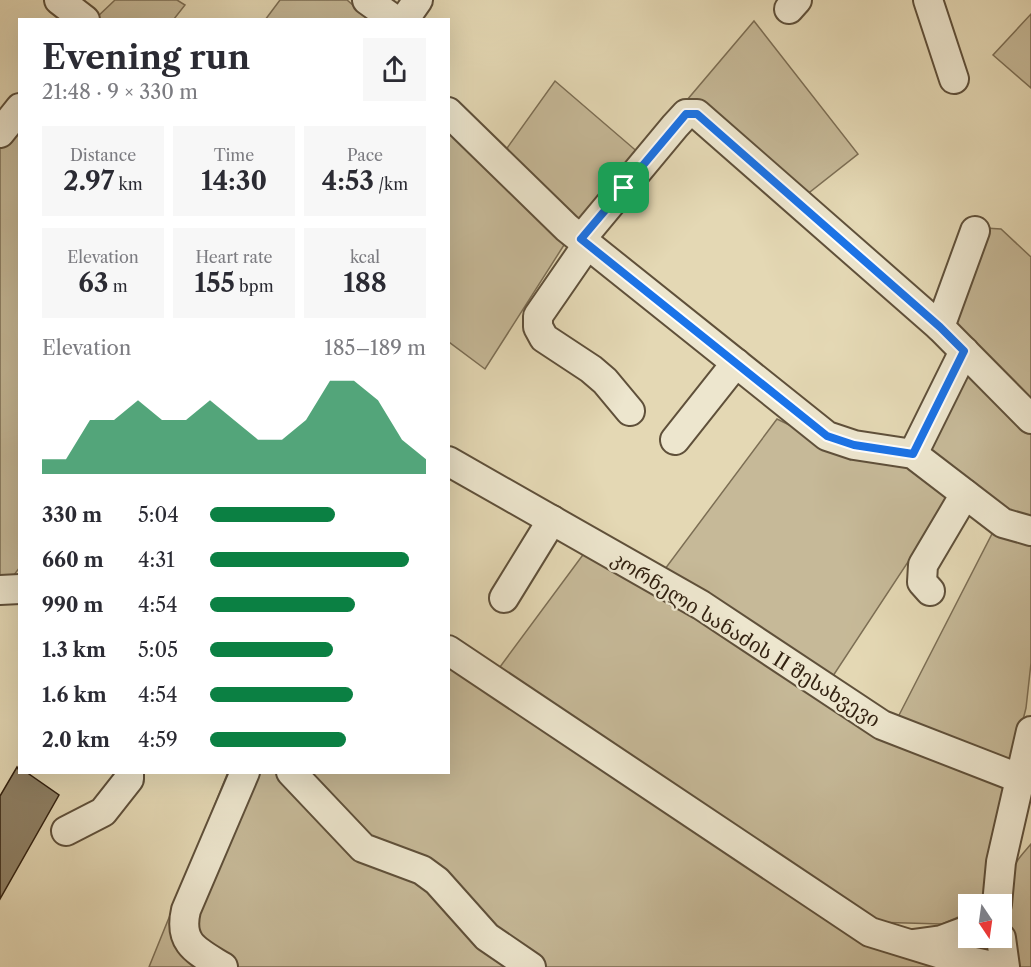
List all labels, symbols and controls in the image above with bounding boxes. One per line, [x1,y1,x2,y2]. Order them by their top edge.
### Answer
text: Evening run [42,37,250,78]
button: share [363,38,426,101]
text: 21:48 · 9 × 330 m [42,80,198,104]
text: Distance [70,145,136,165]
text: Time [214,145,254,165]
text: Pace [347,145,383,165]
pin [598,162,649,213]
text: 2.97 [63,165,114,197]
text: 14:30 [201,165,267,197]
text: 4:53 [322,165,374,197]
icon: arrive [607,171,640,204]
text: km [114,174,143,194]
text: /km [374,174,408,194]
text: Elevation [67,247,139,267]
text: Heart rate [195,247,273,267]
text: kcal [350,247,380,267]
text: 63 [78,267,109,299]
text: 155 [194,267,235,299]
text: 188 [343,267,387,299]
text: m [109,276,128,296]
text: bpm [235,276,274,296]
text: Elevation [42,336,131,360]
text: 185–189 m [324,336,426,360]
text: 330 m [42,503,102,527]
text: 5:04 [138,503,179,527]
street label: კორნელი სანაძის II შესახვევი [607,546,885,732]
text: 660 m [42,548,104,572]
text: 4:31 [138,548,175,572]
text: 990 m [42,593,104,617]
text: 4:54 [138,593,178,617]
text: 1.3 km [42,638,106,662]
text: 5:05 [138,638,178,662]
text: 1.6 km [42,683,107,707]
text: 4:54 [138,683,178,707]
text: 2.0 km [42,728,110,752]
text: 4:59 [138,728,178,752]
north arrow [958,894,1012,948]
map controls [958,894,1012,948]

